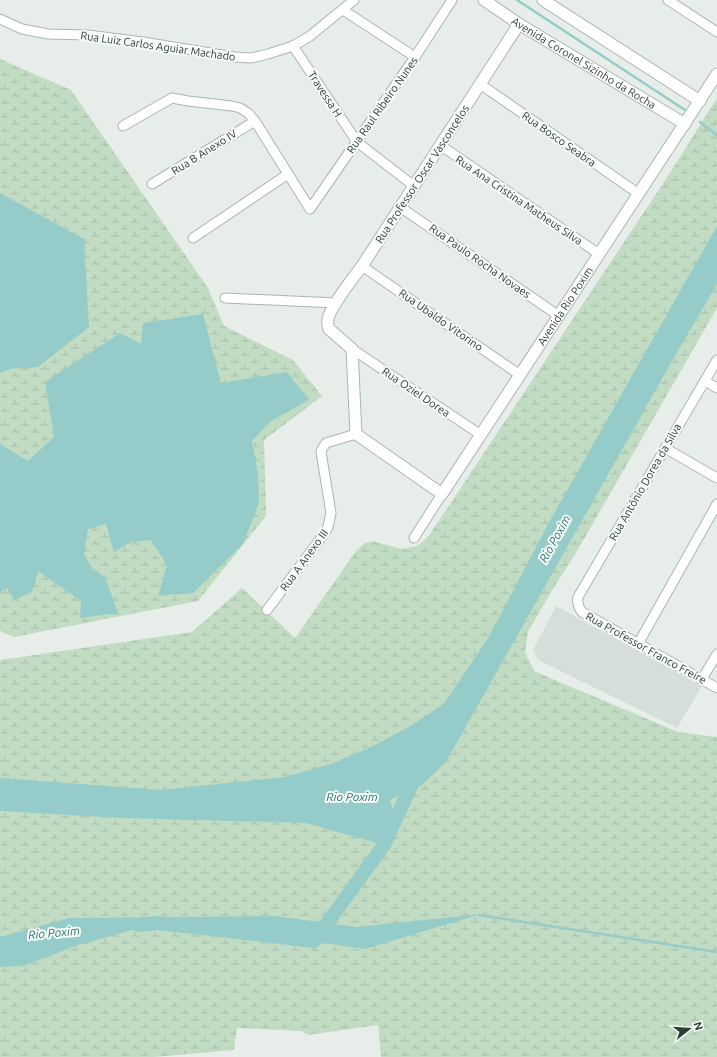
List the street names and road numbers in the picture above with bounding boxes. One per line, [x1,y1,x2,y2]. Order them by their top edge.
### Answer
street label: Avenida Coronel Sizinho da Rocha [509,15,658,111]
street label: Rua Luiz Carlos Aguiar Machado [80,29,236,63]
street label: Rua Raul Ribeiro Nunes [344,54,420,155]
street label: Travessa H [306,69,344,119]
street label: Rua Professor Oscar Vasconcelos [373,102,471,245]
street label: Rua Bosco Seabra [520,109,598,169]
street label: Rua B Anexo IV [169,127,239,177]
street label: Rua Ana Cristina Matheus Silva [453,153,585,247]
street label: Rua Paulo Rocha Novaes [427,222,533,301]
street label: Avenida Rio Poxim [535,265,595,347]
street label: Rua Ubaldo Vitorino [397,287,485,353]
street label: Rua Oziel Dorea [380,365,452,419]
street label: Rua Antônio Dorea da Silva [607,421,683,543]
street label: Rua A Anexo III [278,527,330,593]
street label: Rua Professor Franco Freire [584,610,708,686]

